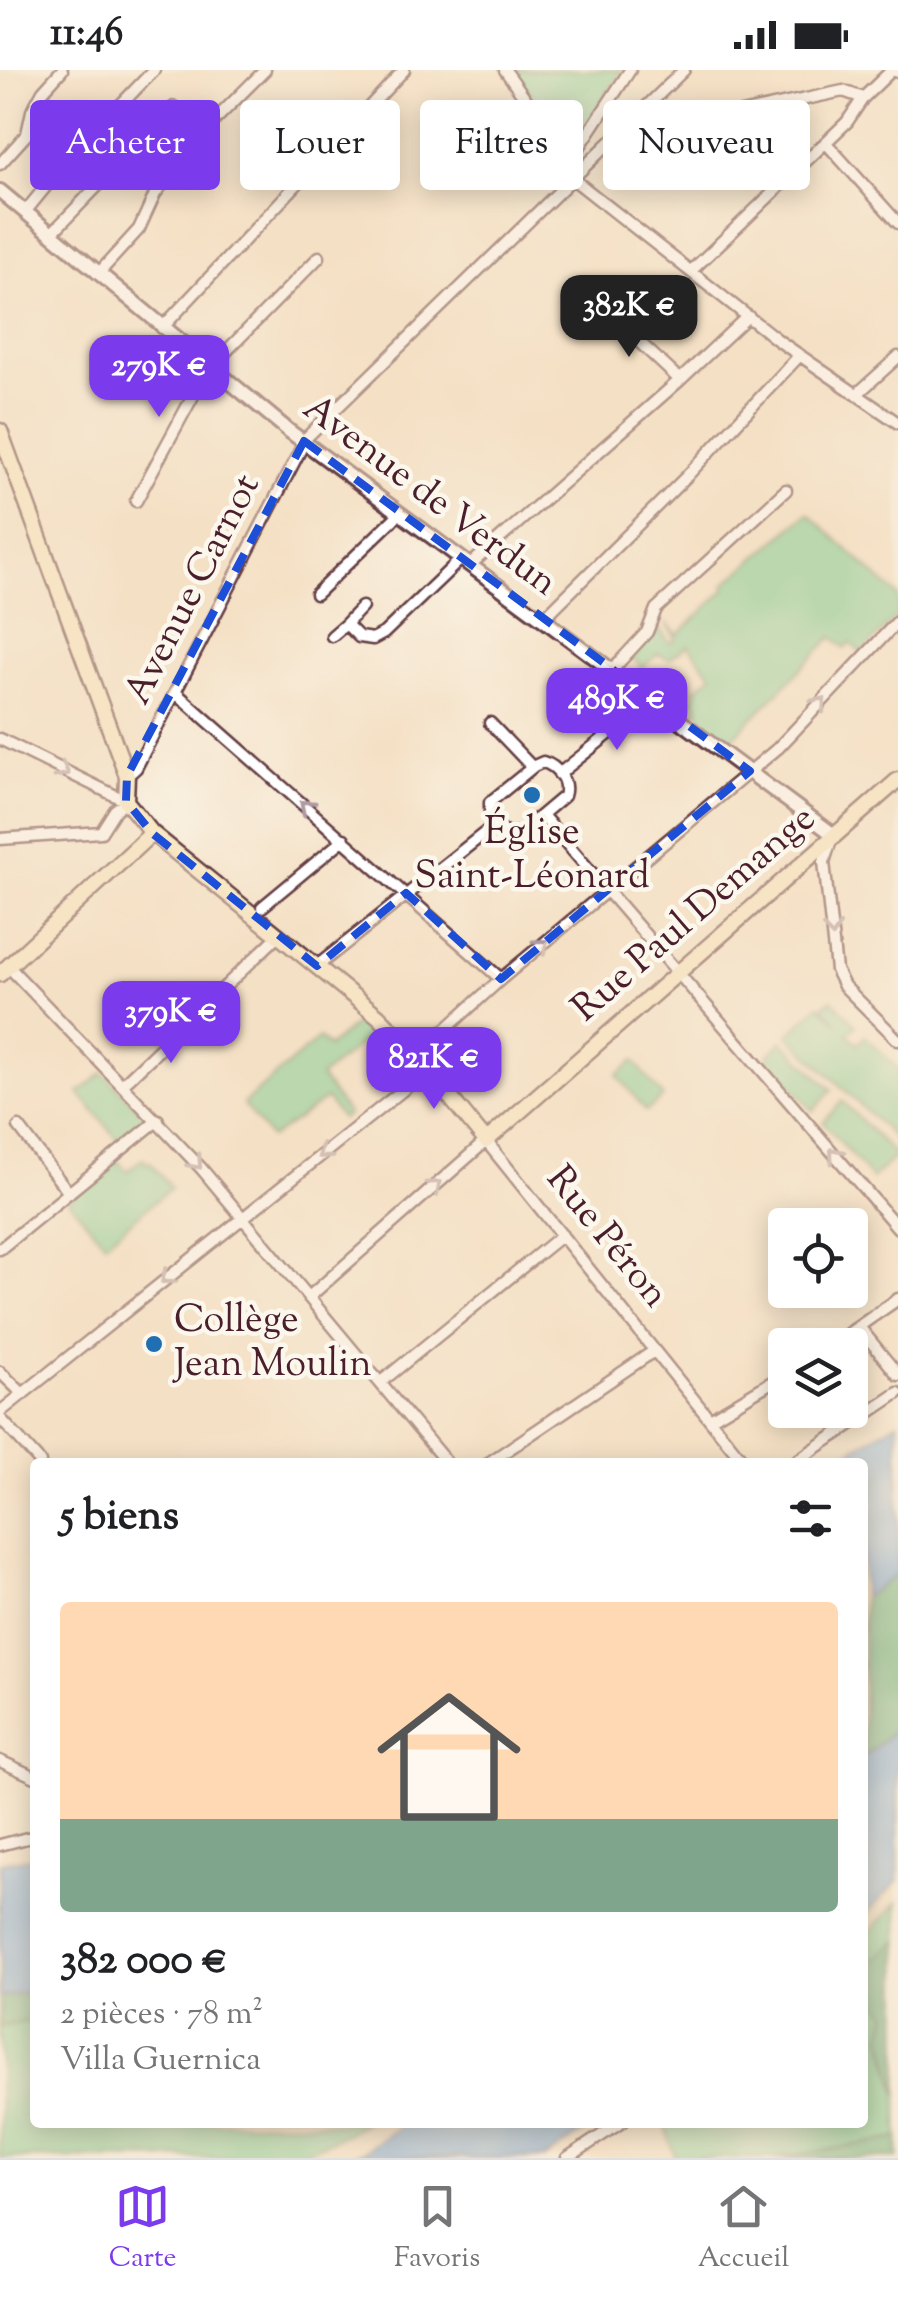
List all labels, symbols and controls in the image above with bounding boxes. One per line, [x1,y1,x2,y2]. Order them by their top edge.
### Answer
text: 11:46 [50,8,123,62]
chip: Acheter [30,100,220,190]
chip: Louer [240,100,400,190]
chip: Filtres [420,100,583,190]
chip: Nouveau [603,100,810,190]
pin: 382K € [548,275,710,360]
text: 382K € [582,284,676,330]
pin: 279K € [78,335,240,420]
text: 279K € [111,344,207,390]
street label: Avenue de Verdun [290,383,568,611]
street label: Avenue Carnot [113,465,275,715]
pin: 489K € [536,668,698,753]
text: 489K € [568,677,666,723]
one-way arrow [808,697,826,715]
one-way arrow [52,759,70,778]
marker: Église Saint-Léonard [521,784,543,806]
street label: Rue Paul Demange [561,794,829,1036]
one-way arrow [299,800,318,818]
place label: Église Saint-Léonard [414,806,650,905]
one-way arrow [820,922,841,938]
one-way arrow [530,939,548,957]
pin: 379K € [90,981,252,1066]
text: 379K € [124,990,218,1036]
pin: 821K € [353,1027,515,1112]
text: 821K € [388,1036,480,1082]
one-way arrow [318,1141,336,1159]
one-way arrow [829,1147,847,1165]
one-way arrow [185,1151,203,1170]
street label: Rue Péron [532,1155,680,1321]
one-way arrow [423,1179,442,1197]
map controls [768,1208,868,1428]
button: locate [768,1208,868,1308]
one-way arrow [160,1266,178,1283]
place label: Collège Jean Moulin [172,1295,372,1393]
button: layers [768,1328,868,1428]
marker: Collège Jean Moulin [143,1333,165,1355]
text: 5 biens [60,1488,179,1548]
icon: filters [783,1491,838,1546]
icon: home [359,1667,539,1847]
text: 382 000 € [60,1932,228,1992]
text: 2 pièces · 78 m² [60,1992,263,2038]
text: Villa Guernica [60,2038,261,2084]
tab: Carte [109,2179,177,2279]
tab: Favoris [394,2179,480,2279]
tab: Accueil [698,2179,789,2279]

